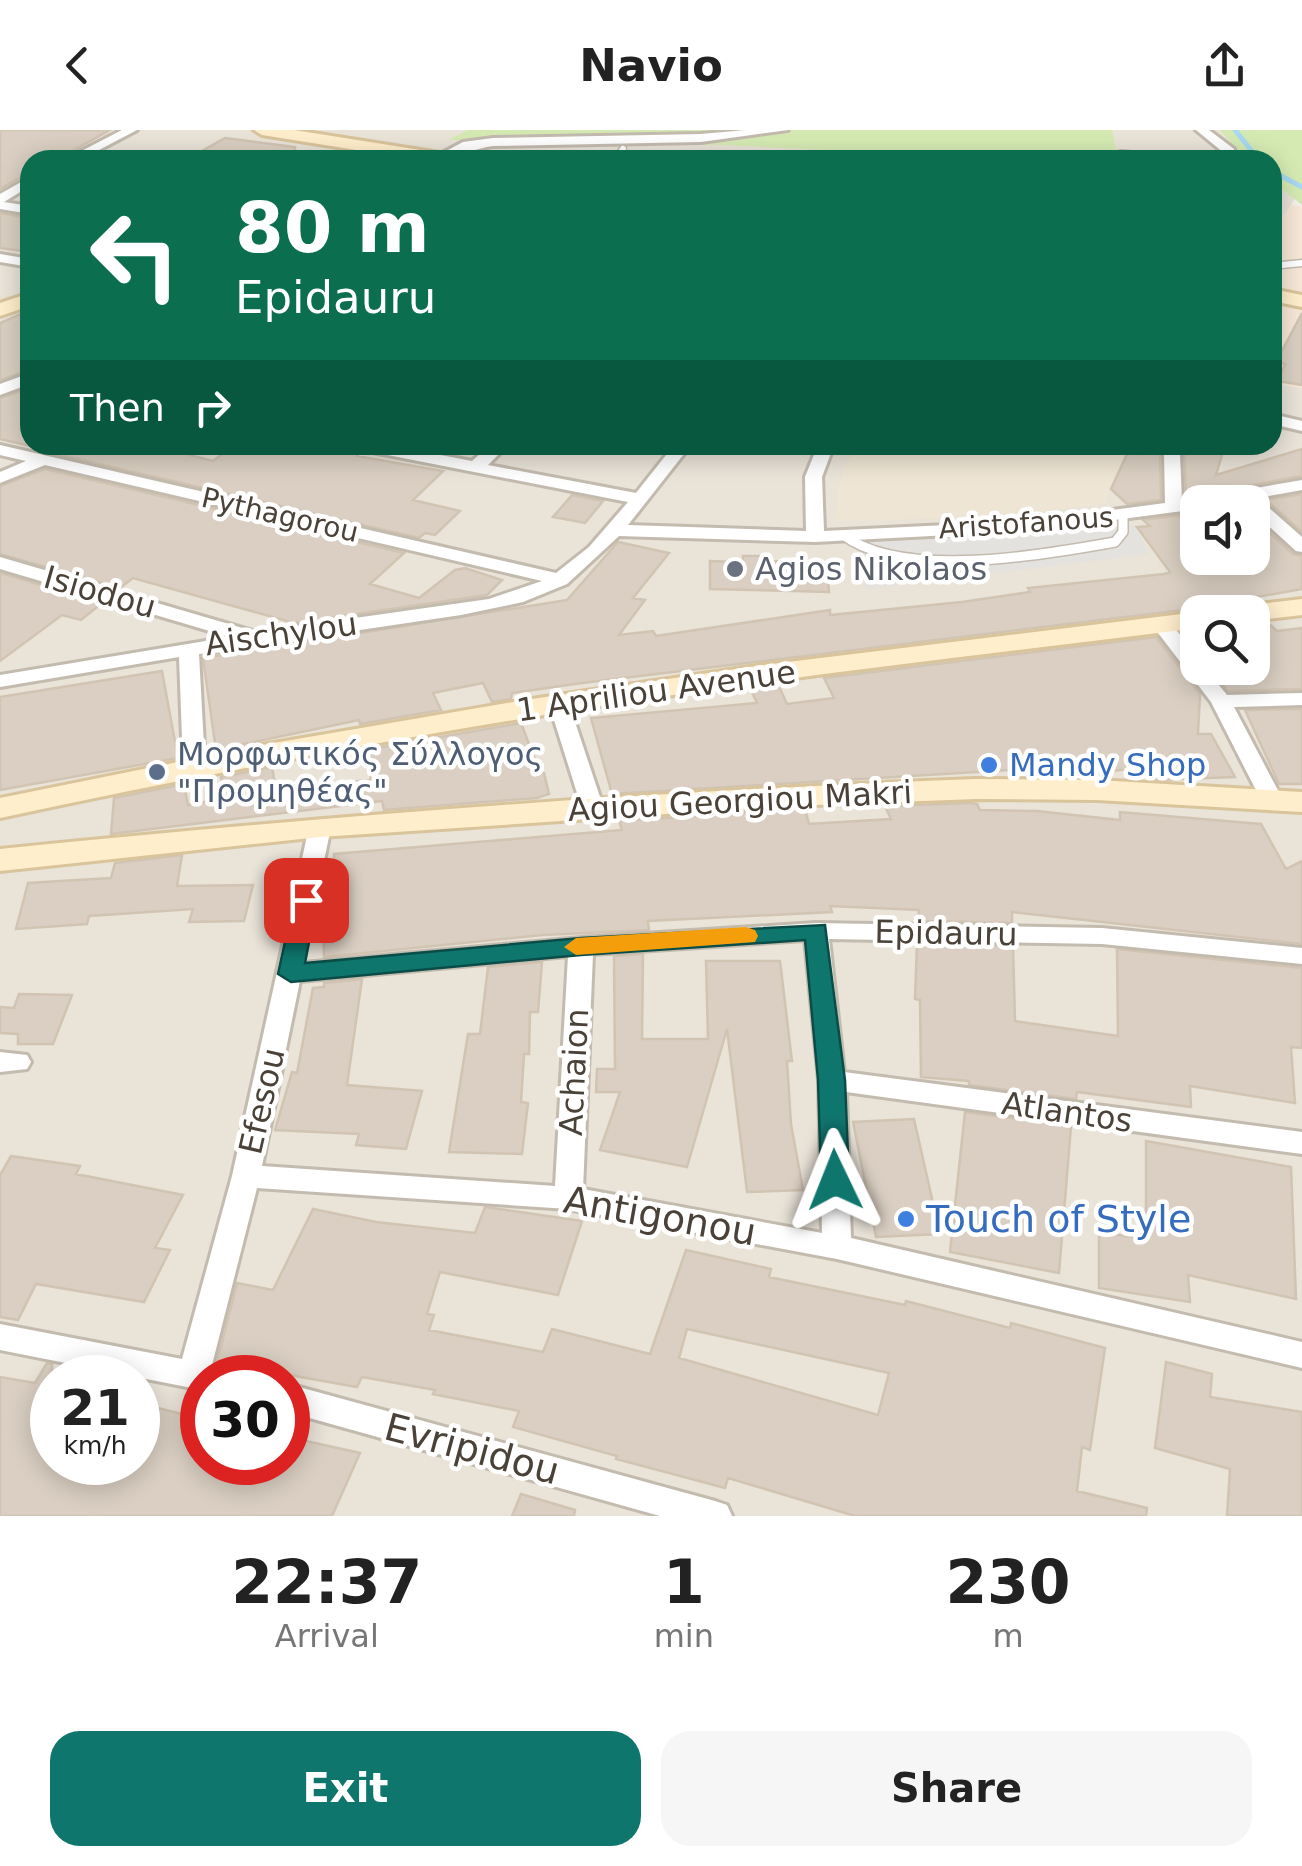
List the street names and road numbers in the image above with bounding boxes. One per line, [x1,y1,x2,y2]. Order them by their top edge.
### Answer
street label: Pythagorou [198,481,362,549]
street label: Aristofanous [937,500,1115,546]
street label: Isiodou [40,558,160,626]
street label: Aischylou [203,605,359,663]
street label: 1 Apriliou Avenue [514,653,798,729]
street label: Agiou Georgiou Makri [567,773,913,829]
street label: Epidauru [874,913,1018,953]
street label: Achaion [552,1007,596,1137]
street label: Efesou [231,1044,293,1158]
street label: Atlantos [999,1084,1135,1140]
street label: Antigonou [560,1177,760,1255]
street label: Evripidou [380,1405,564,1493]

